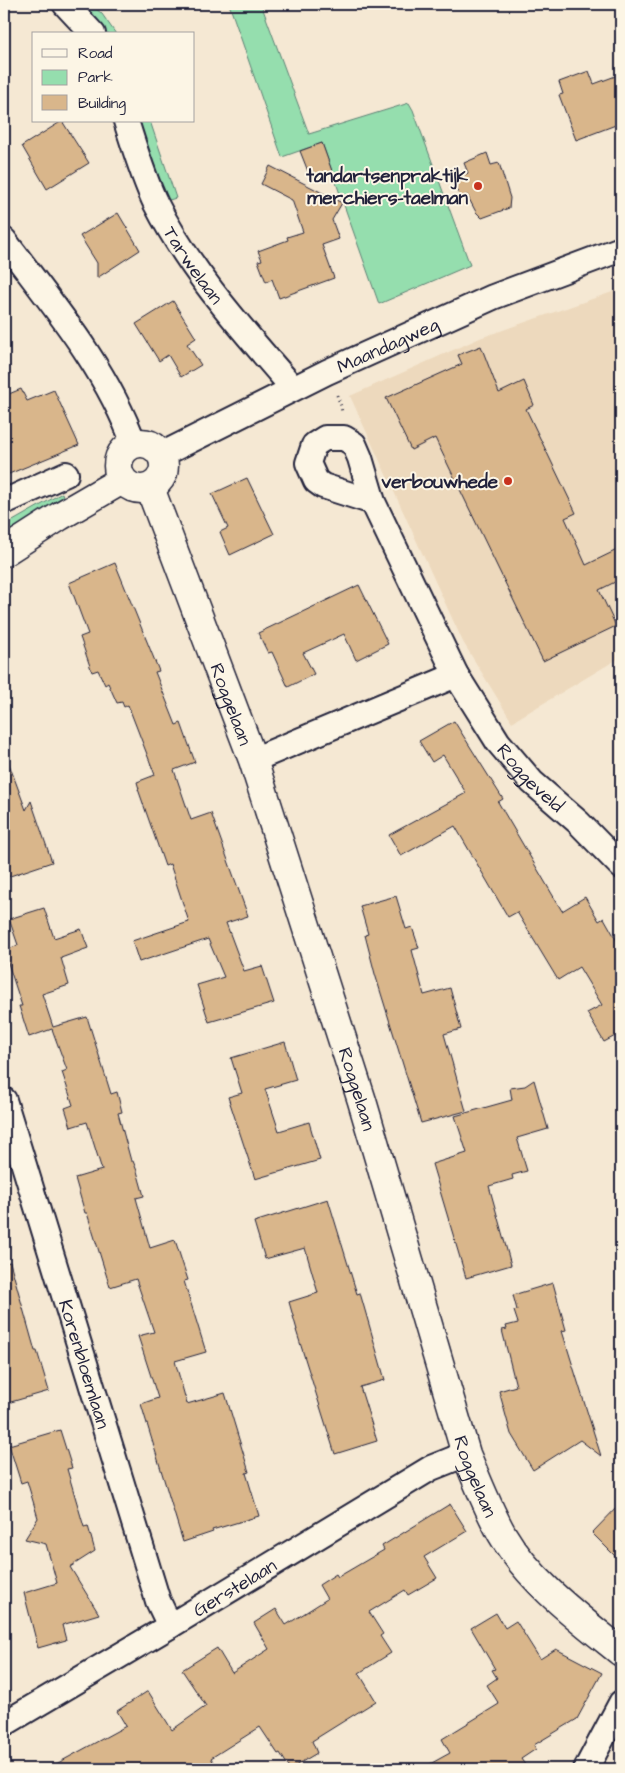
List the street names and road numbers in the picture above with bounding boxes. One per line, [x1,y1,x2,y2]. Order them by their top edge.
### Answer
street label: Tarwelaan [156,221,229,310]
street label: Maandagweg [333,311,444,381]
street label: Roggelaan [203,660,258,750]
street label: Roggeveld [490,738,570,819]
street label: Roggelaan [331,1044,382,1134]
street label: Korenbloemlaan [51,1296,116,1432]
street label: Roggelaan [446,1433,503,1522]
street label: Gerstelaan [188,1553,282,1624]

